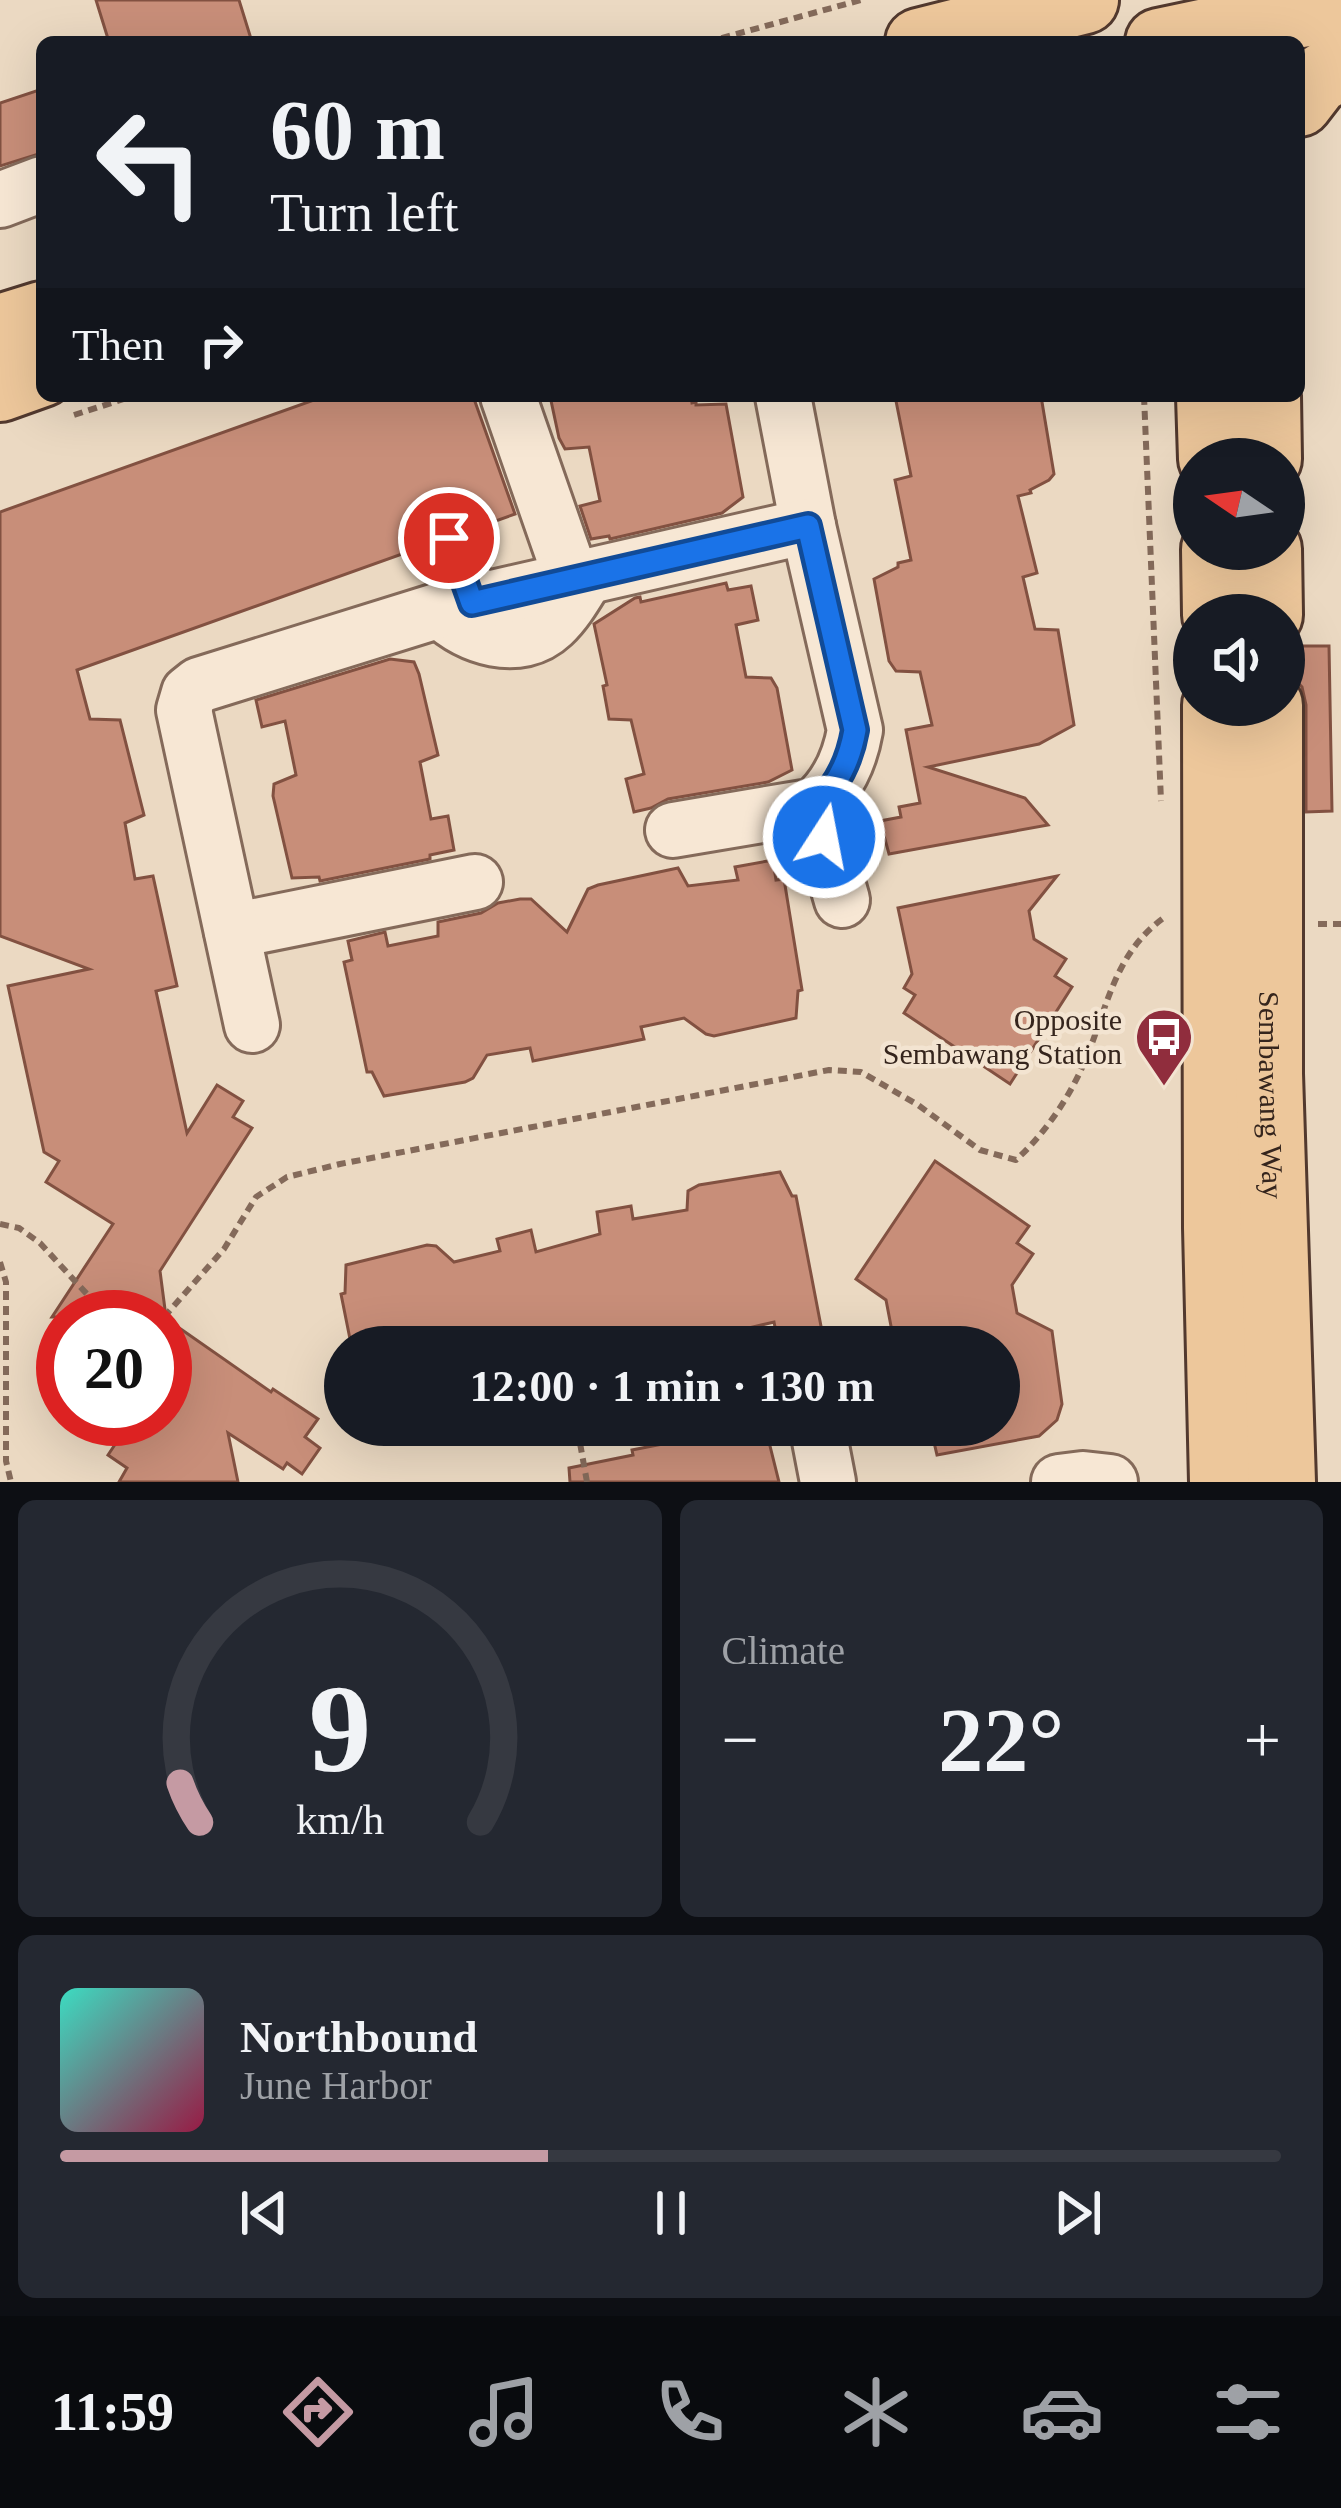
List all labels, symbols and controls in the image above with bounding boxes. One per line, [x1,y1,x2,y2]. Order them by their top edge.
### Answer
icon: left [72,84,228,240]
text: 60 m [270,84,445,177]
text: Turn left [270,183,459,243]
icon: right [188,312,254,378]
text: Then [72,320,164,370]
north arrow [1173,438,1305,570]
map controls [1173,438,1305,726]
pin [398,487,500,589]
icon: arrive [416,505,482,571]
button: sound [1173,594,1305,726]
position arrow [761,774,887,900]
street label: Sembawang Way [1253,991,1290,1199]
place label: Opposite Sembawang Station [883,1003,1122,1070]
bus stop icon: Opposite Sembawang Station [1133,1006,1195,1088]
speed limit sign: 20 [36,1290,192,1446]
text: 12:00 · 1 min · 130 m [470,1361,875,1411]
text: Climate [722,1629,845,1672]
text: 9 [309,1660,371,1798]
text: 22° [938,1691,1064,1790]
text: − [722,1703,759,1776]
text: + [1244,1703,1281,1776]
text: km/h [296,1795,384,1842]
text: Northbound [240,2012,478,2062]
text: June Harbor [240,2064,432,2107]
icon: previous [231,2180,297,2246]
icon: pause [638,2180,704,2246]
icon: next [1045,2180,1111,2246]
icon: directions [276,2370,360,2454]
icon: music [462,2370,546,2454]
icon: phone [648,2370,732,2454]
icon: climate [834,2370,918,2454]
icon: car [1020,2370,1104,2454]
icon: filters [1206,2370,1290,2454]
text: 11:59 [51,2382,174,2442]

